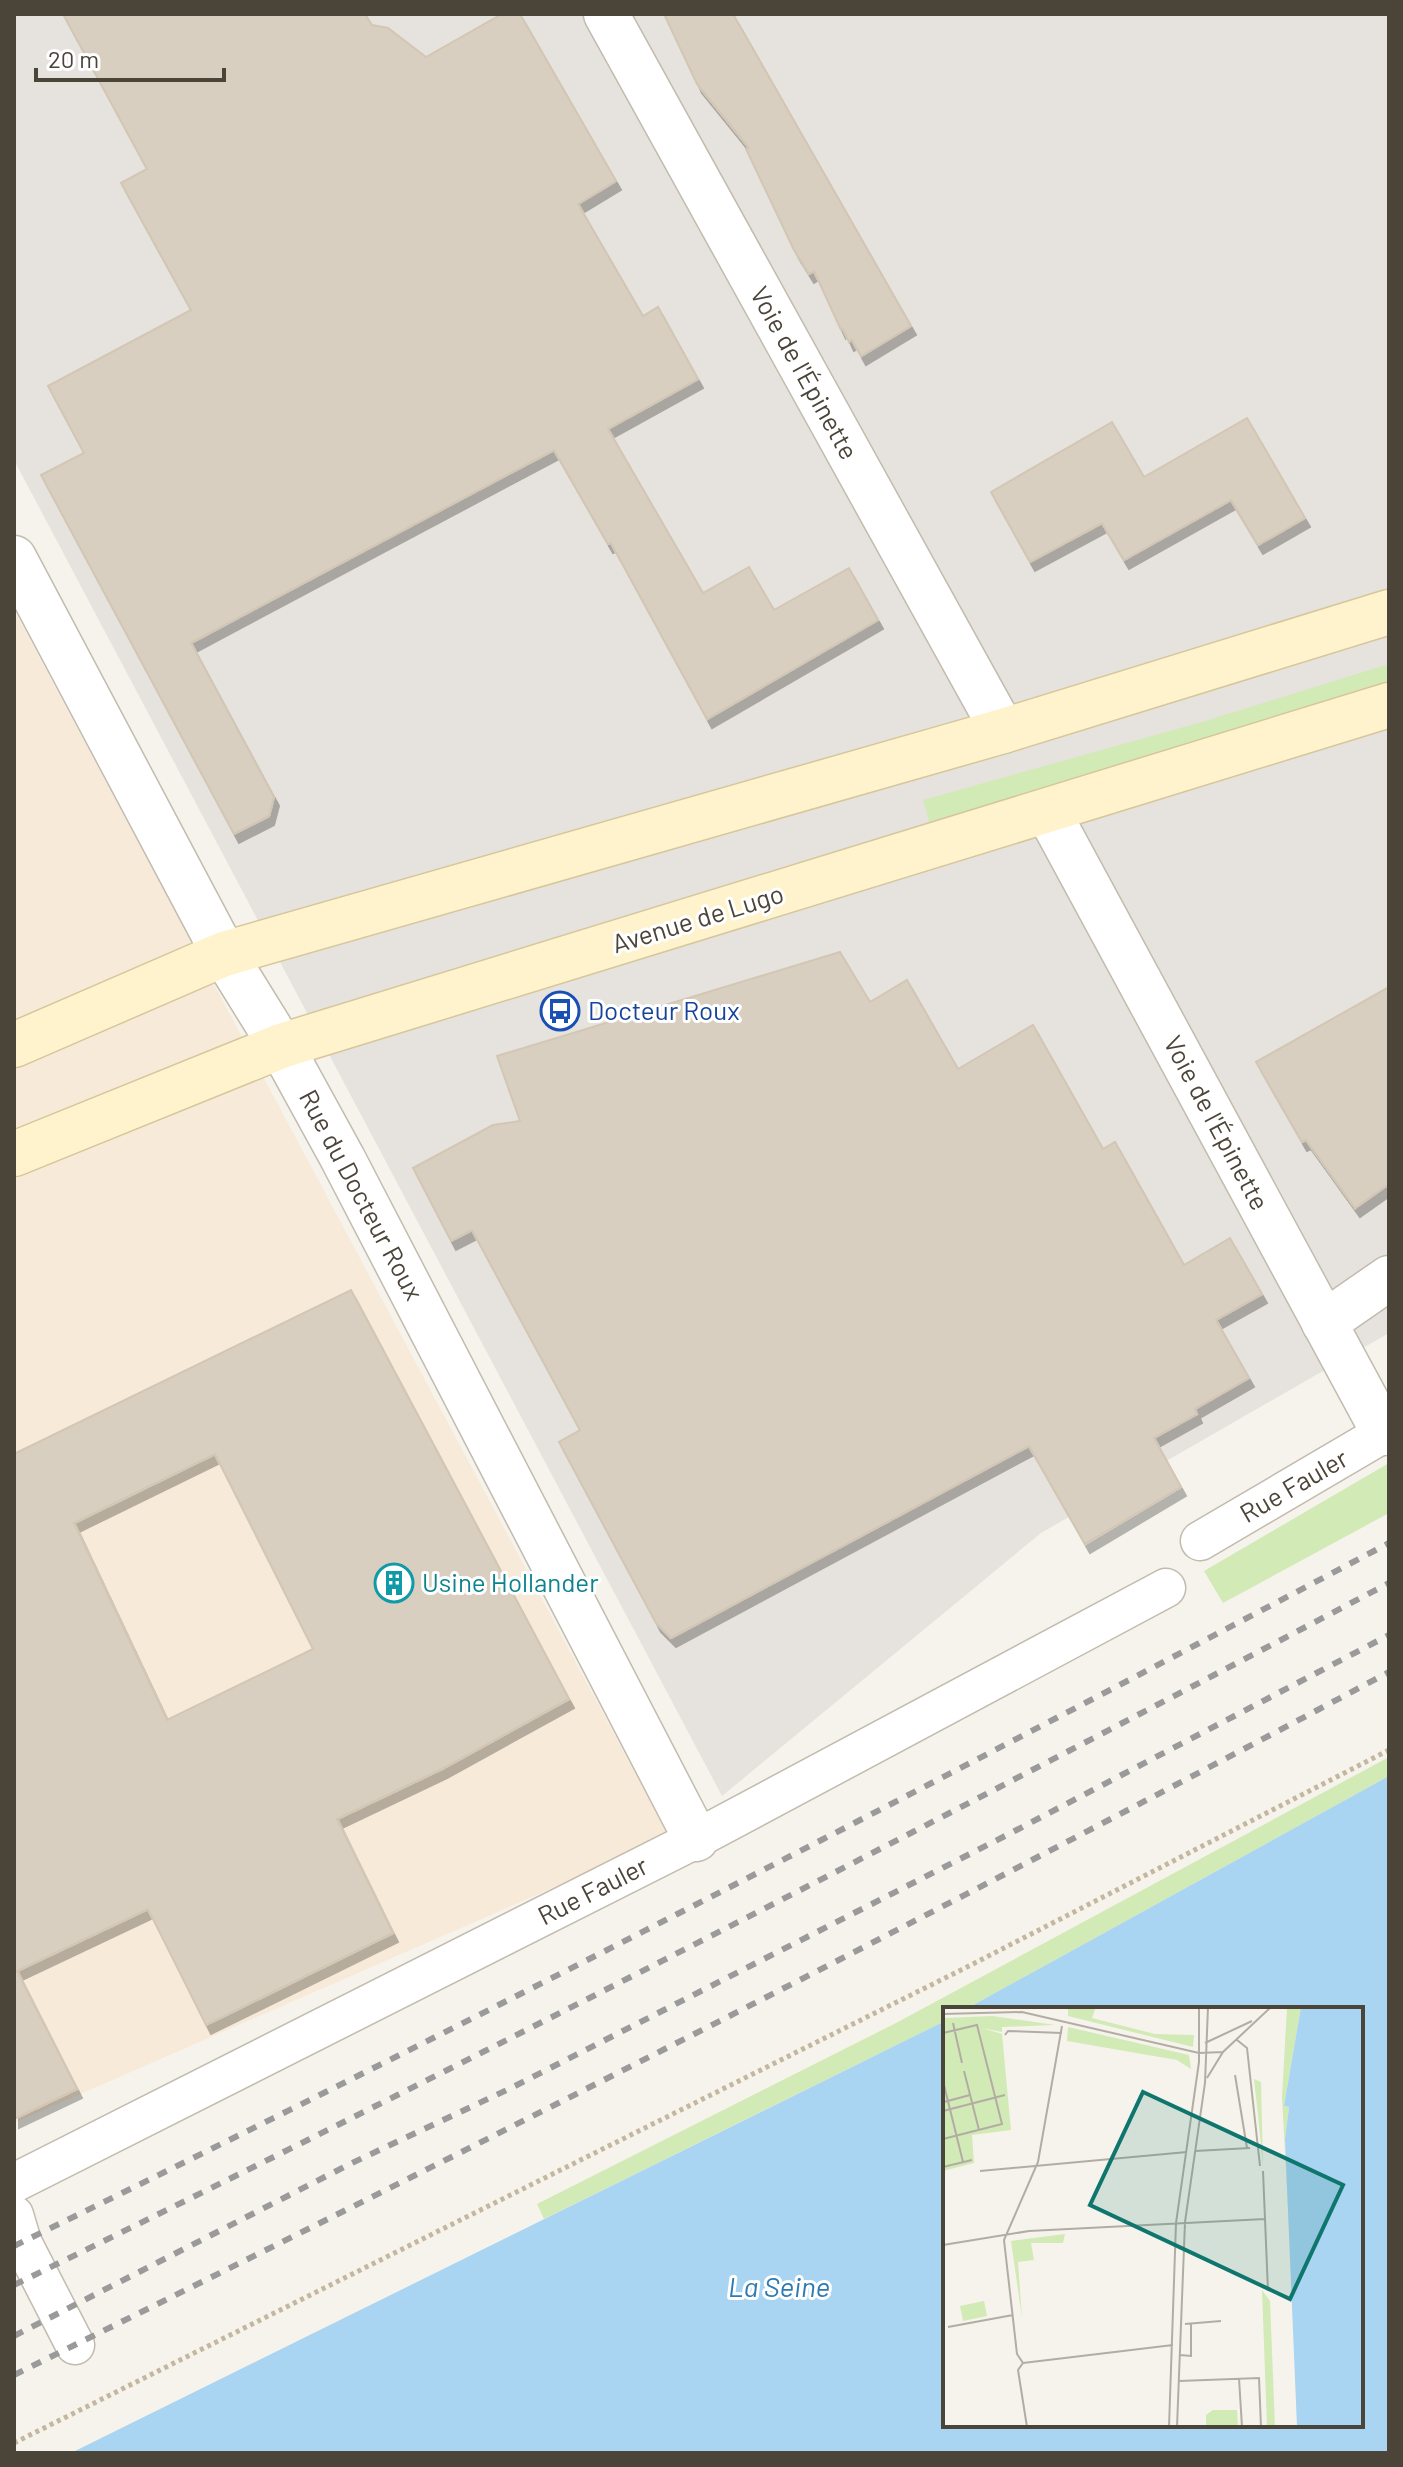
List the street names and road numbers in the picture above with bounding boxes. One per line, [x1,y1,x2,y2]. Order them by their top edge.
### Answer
street label: Voie de l'Épinette [745,280,866,464]
street label: Avenue de Lugo [608,877,787,958]
street label: Voie de l'Épinette [1158,1030,1276,1215]
street label: Rue du Docteur Roux [294,1084,431,1305]
street label: Rue Fauler [1234,1441,1353,1528]
street label: Rue Fauler [532,1849,653,1931]

